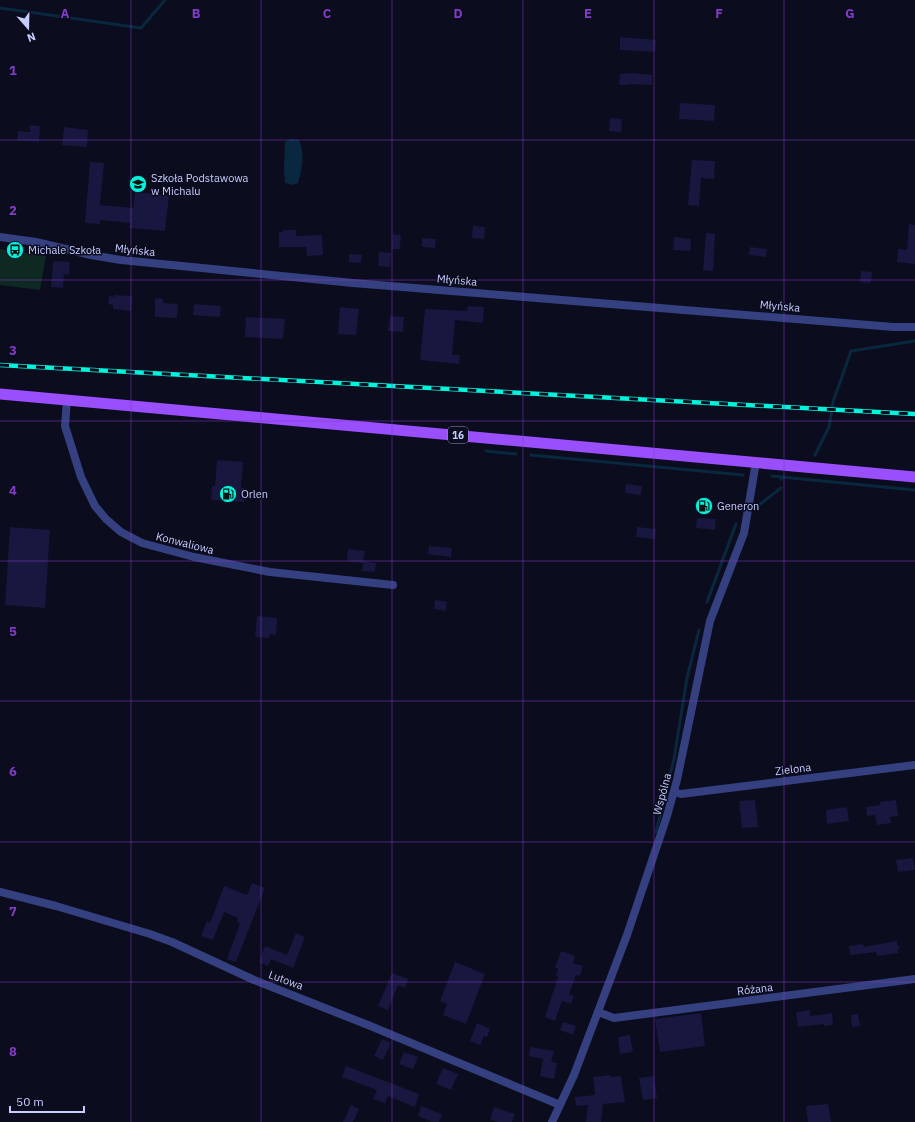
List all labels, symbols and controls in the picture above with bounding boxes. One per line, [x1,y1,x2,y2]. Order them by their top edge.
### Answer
text: A [61,5,70,22]
text: B [192,5,201,22]
text: C [323,5,332,22]
text: D [453,5,463,22]
text: E [584,5,592,22]
text: F [715,5,723,22]
text: G [845,5,855,22]
north arrow [8,8,48,48]
text: N [25,29,38,45]
text: 1 [9,62,17,79]
place label: Szkoła Podstawowa w Michalu [151,171,249,198]
school or university icon: Szkoła Podstawowa w Michalu [128,174,148,194]
text: 2 [9,202,17,219]
bus stop icon: Michale Szkoła [5,240,25,260]
street label: Młyńska [114,241,156,259]
place label: Michale Szkoła [28,243,101,257]
street label: Młyńska [436,271,478,289]
street label: Młyńska [759,297,801,315]
text: 3 [9,342,17,359]
road number: 16 [448,427,468,443]
text: 4 [9,482,17,499]
fuel station icon: Orlen [218,484,238,504]
place label: Orlen [241,487,268,501]
fuel station icon: Generon [694,496,714,516]
place label: Generon [717,499,759,513]
street label: Konwaliowa [155,529,216,557]
text: 5 [9,623,17,640]
street label: Zielona [774,760,812,778]
text: 6 [9,763,17,780]
street label: Wspólna [650,771,674,816]
text: 7 [9,903,17,920]
street label: Lutowa [267,967,305,993]
street label: Różana [736,980,774,998]
text: 8 [9,1043,17,1060]
scale bar [10,1088,84,1114]
text: 50 m [16,1094,44,1109]

